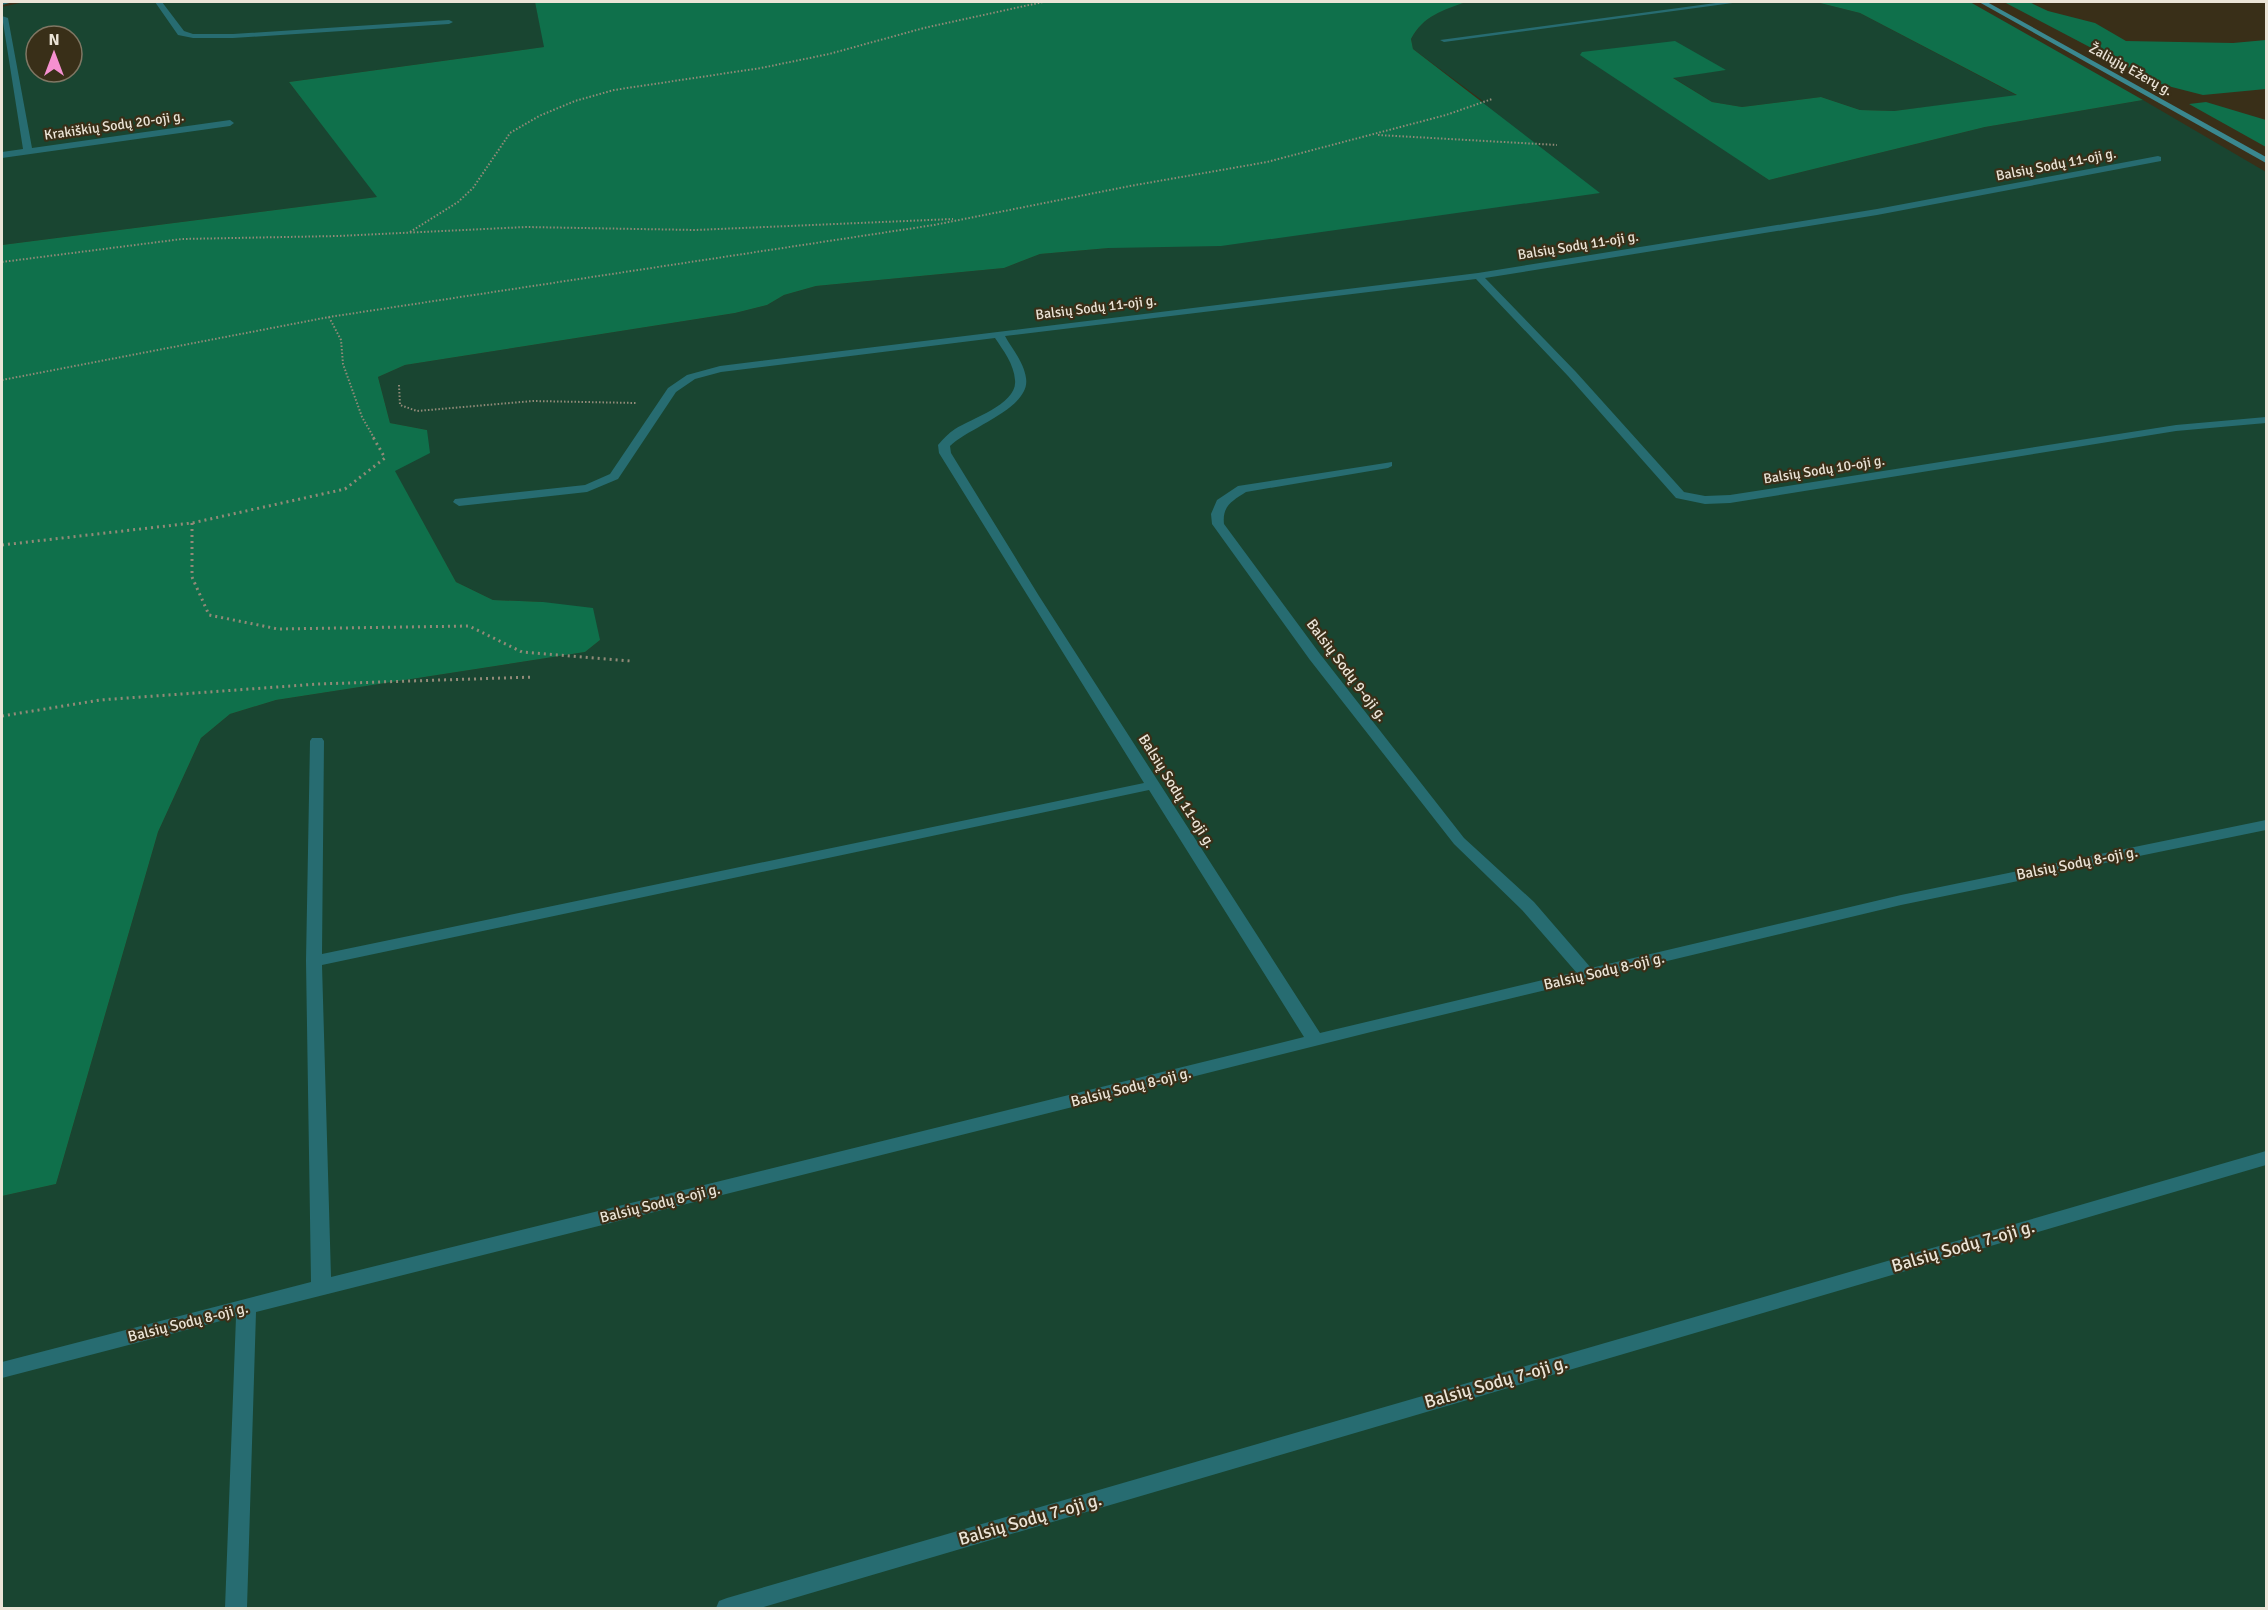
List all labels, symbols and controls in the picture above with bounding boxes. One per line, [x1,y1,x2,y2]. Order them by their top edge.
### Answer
north arrow [24,24,84,84]
text: N [48,30,60,50]
street label: Žaliųjų Ežerų g. [2086,40,2175,99]
street label: Krakiškių Sodų 20-oji g. [43,107,185,144]
street label: Balsių Sodų 11-oji g. [1995,144,2118,184]
street label: Balsių Sodų 11-oji g. [1516,228,1640,263]
street label: Balsių Sodų 11-oji g. [1034,292,1158,323]
street label: Balsių Sodų 10-oji g. [1762,451,1886,487]
street label: Balsių Sodų 9-oji g. [1303,615,1391,725]
street label: Balsių Sodų 11-oji g. [1135,731,1219,851]
street label: Balsių Sodų 8-oji g. [2015,842,2139,884]
street label: Balsių Sodų 8-oji g. [1542,948,1666,994]
street label: Balsių Sodų 8-oji g. [1069,1063,1193,1111]
street label: Balsių Sodų 8-oji g. [598,1179,722,1227]
street label: Balsių Sodų 7-oji g. [1889,1215,2037,1277]
street label: Balsių Sodų 8-oji g. [126,1298,250,1346]
street label: Balsių Sodų 7-oji g. [1422,1351,1570,1413]
street label: Balsių Sodų 7-oji g. [956,1488,1104,1550]

